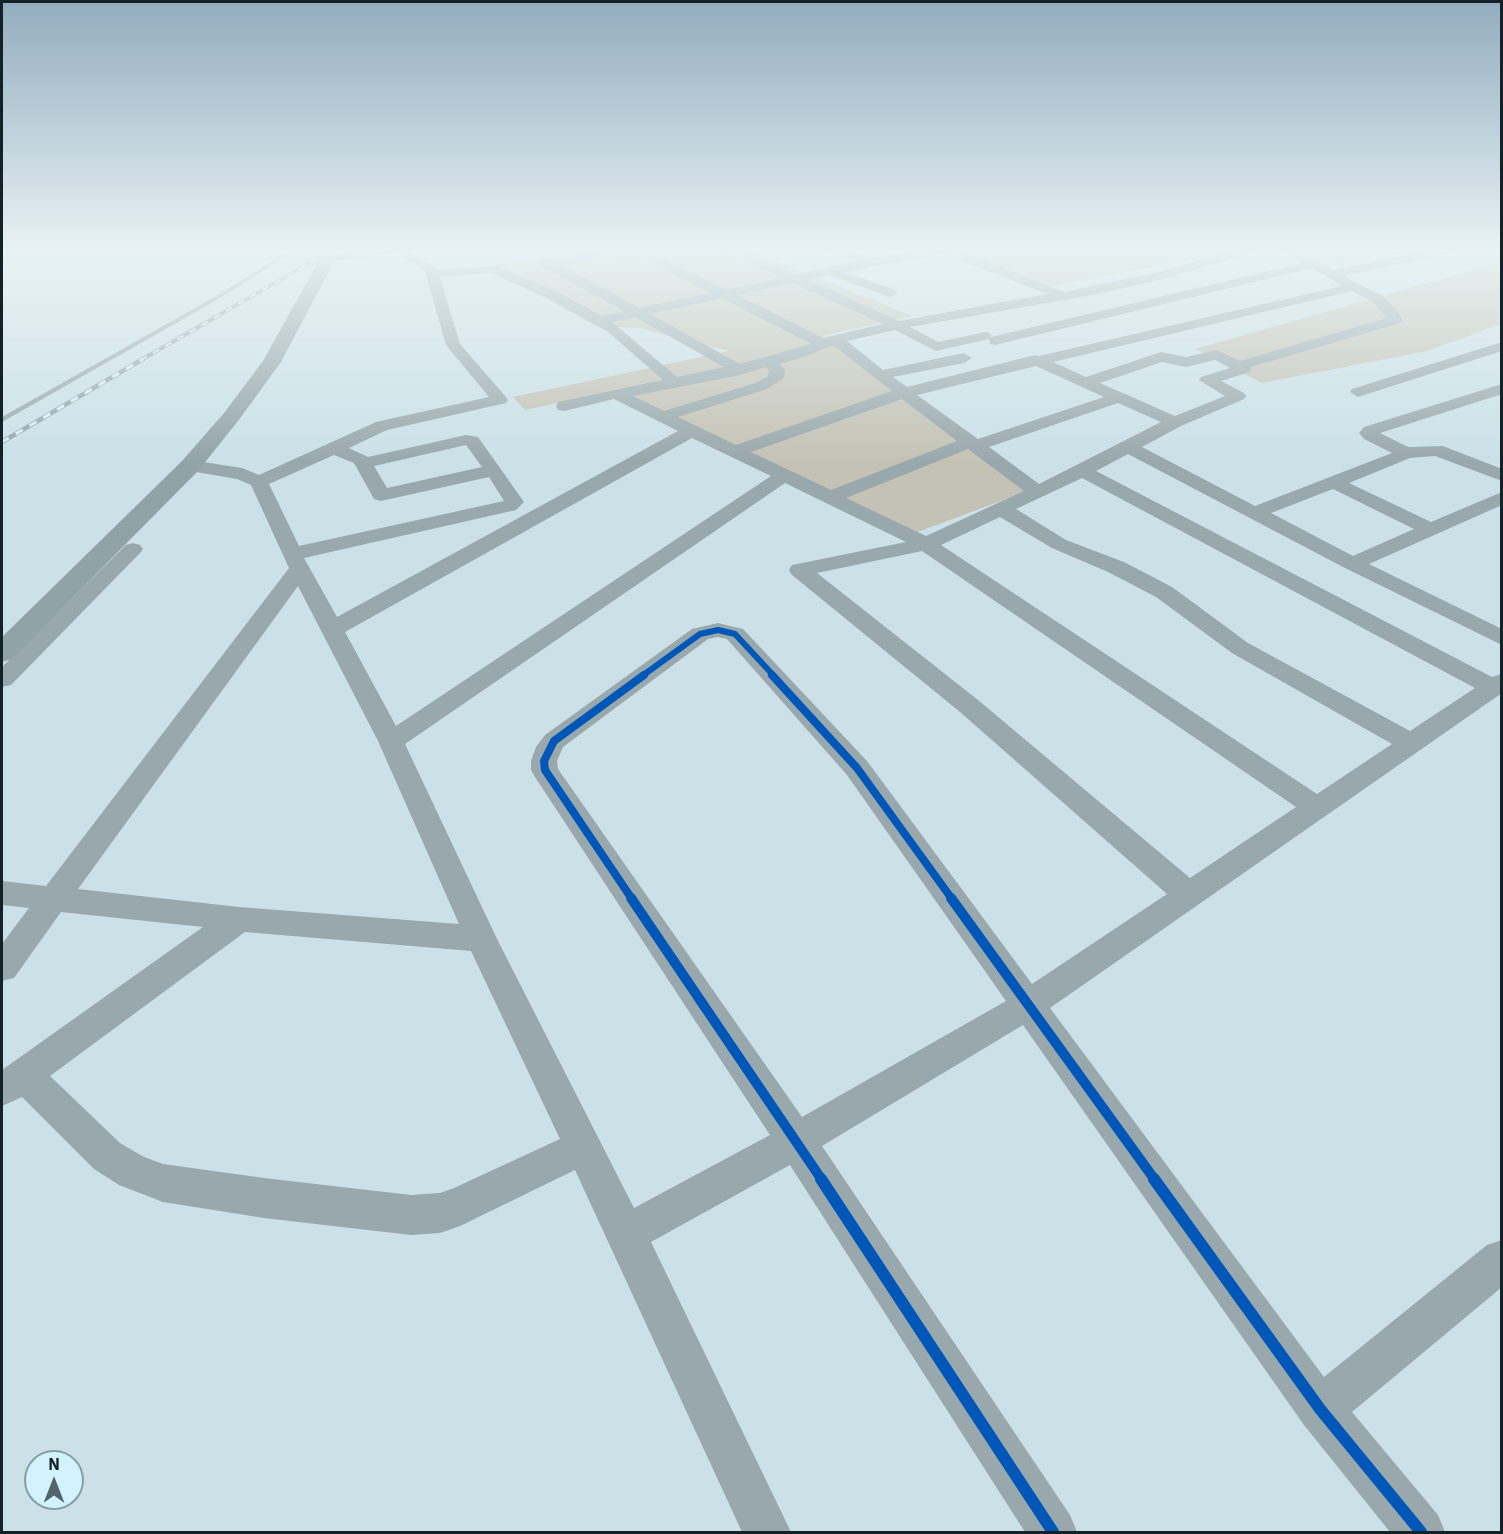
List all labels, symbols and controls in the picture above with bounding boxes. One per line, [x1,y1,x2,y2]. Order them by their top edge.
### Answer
north arrow [24,1450,84,1510]
text: N [48,1454,60,1474]

